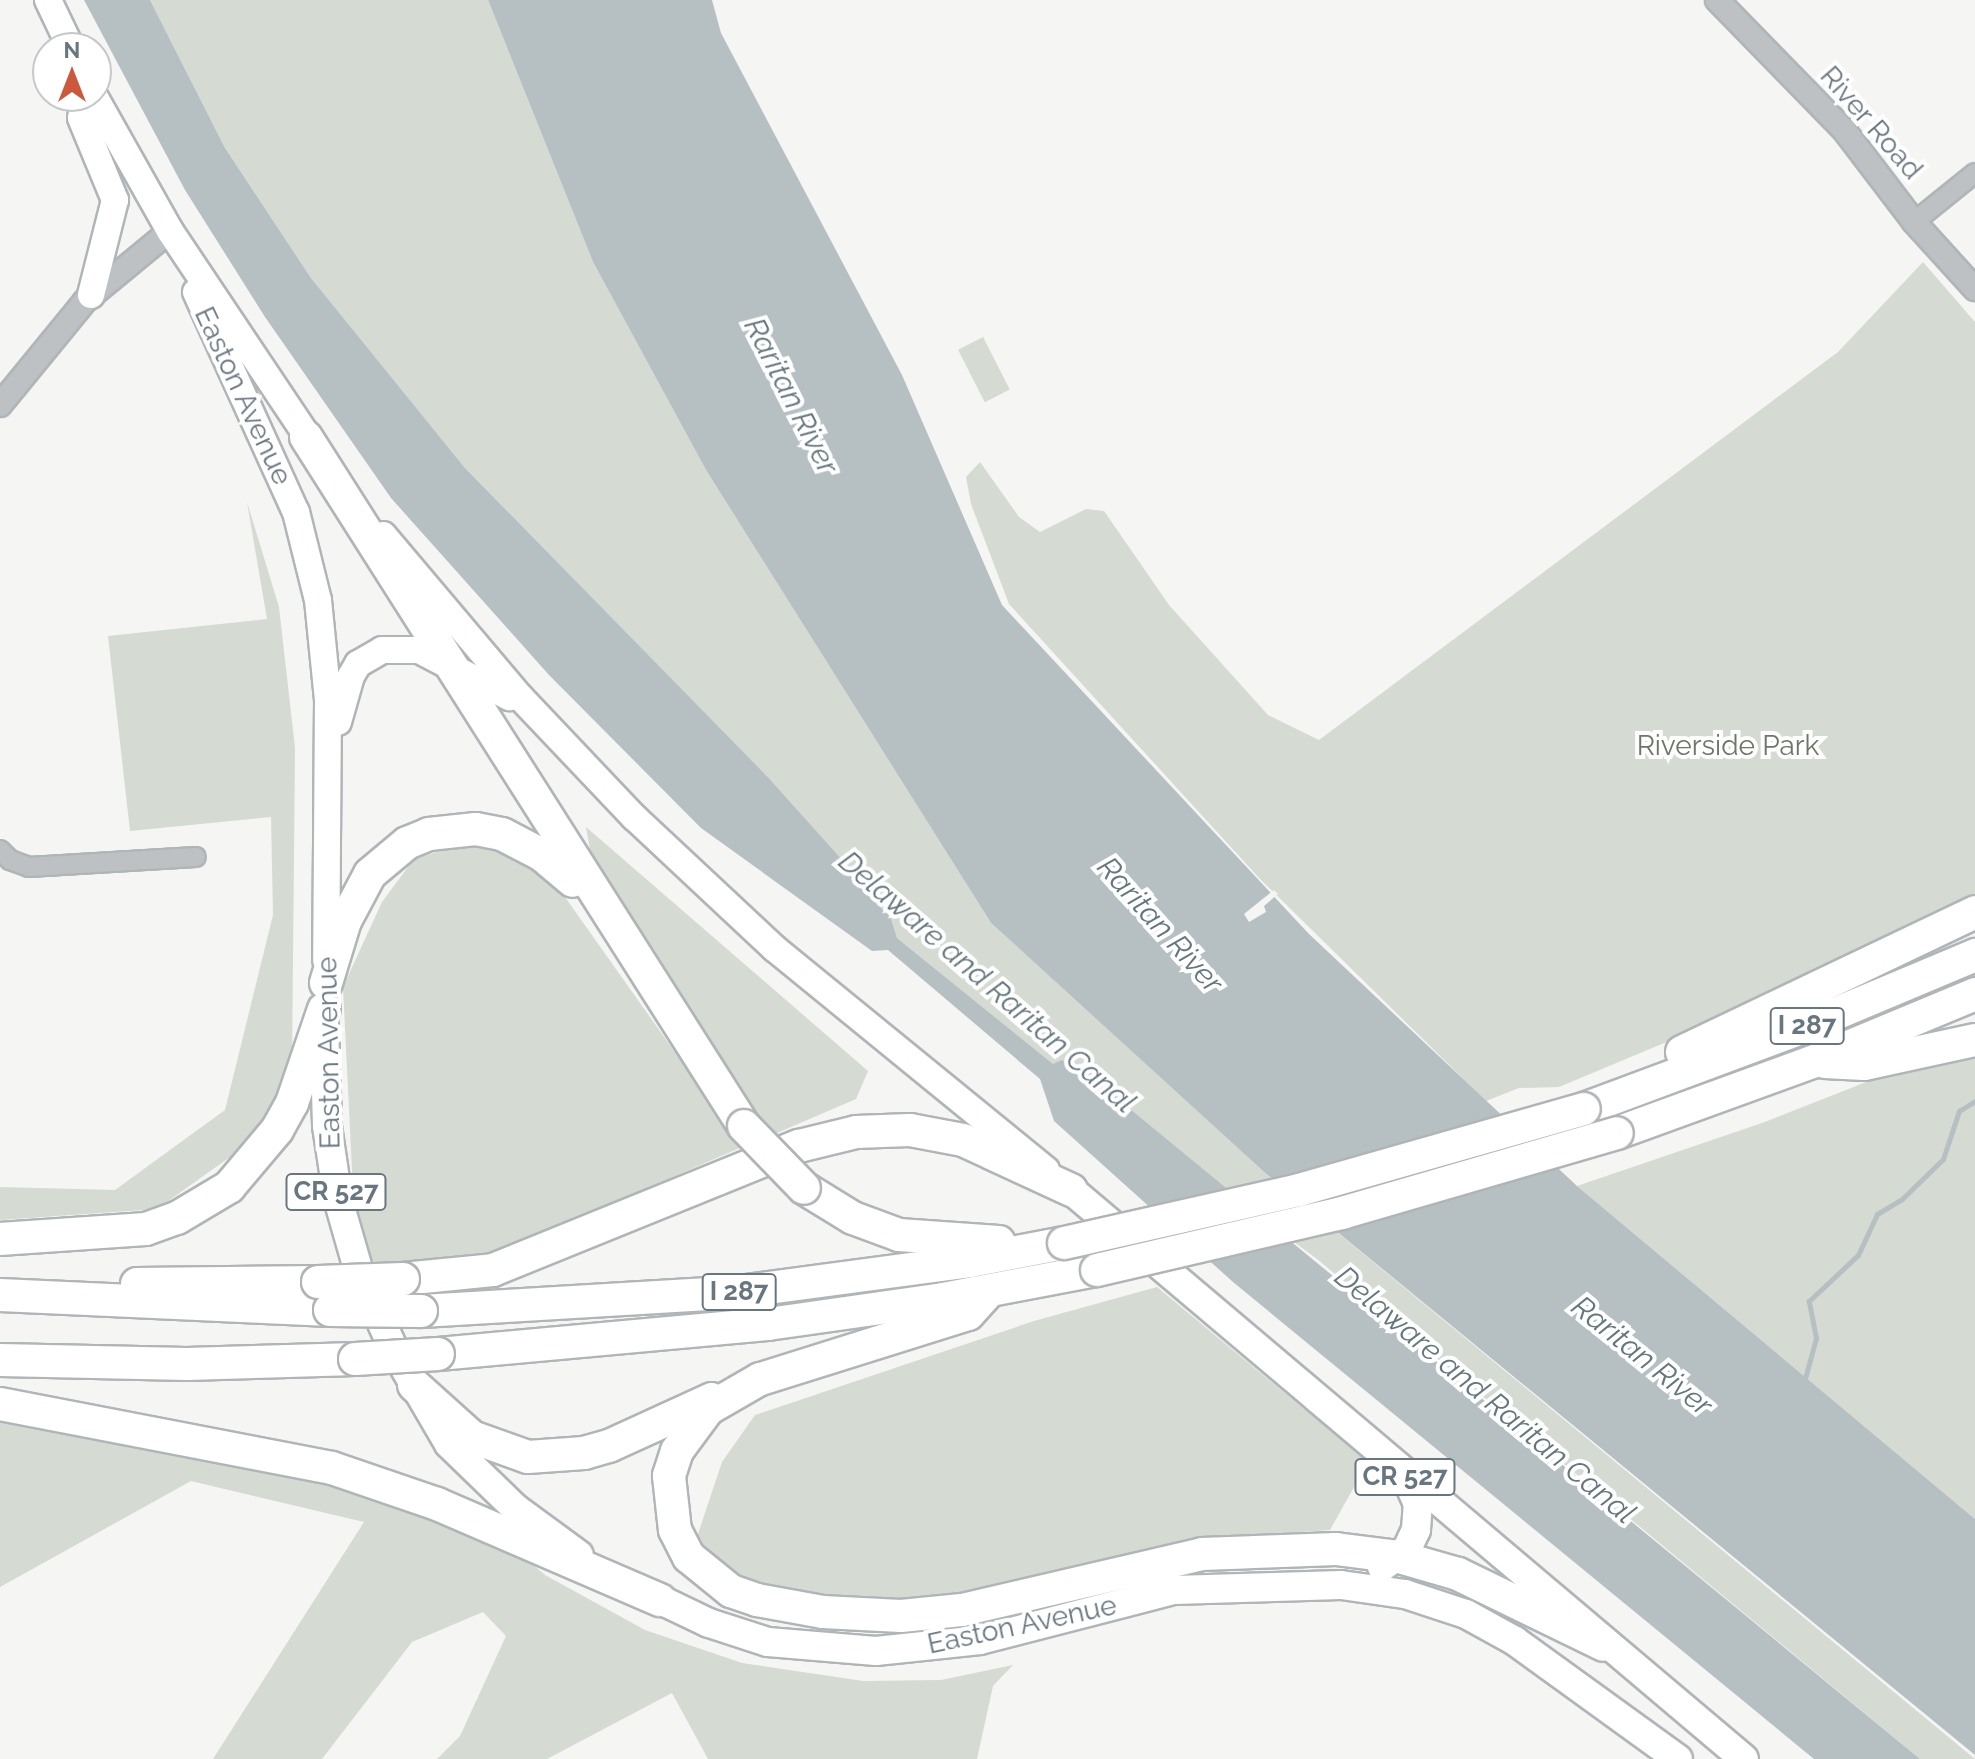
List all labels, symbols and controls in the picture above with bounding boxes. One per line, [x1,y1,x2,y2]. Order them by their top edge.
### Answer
north arrow [32,32,112,112]
text: N [64,37,80,63]
street label: River Road [1813,59,1929,187]
street label: Easton Avenue [187,301,299,491]
water label: Raritan River [736,312,846,480]
park label: Riverside Park [1637,729,1819,763]
water label: Delaware and Raritan Canal [831,843,1143,1121]
water label: Raritan River [1090,850,1230,1000]
street label: Easton Avenue [311,956,347,1150]
road number: I 287 [1769,1004,1845,1048]
road number: CR 527 [284,1170,388,1214]
water label: Delaware and Raritan Canal [1327,1259,1643,1531]
road number: I 287 [701,1270,777,1314]
water label: Raritan River [1564,1288,1720,1424]
road number: CR 527 [1353,1455,1457,1499]
street label: Easton Avenue [924,1588,1120,1662]

